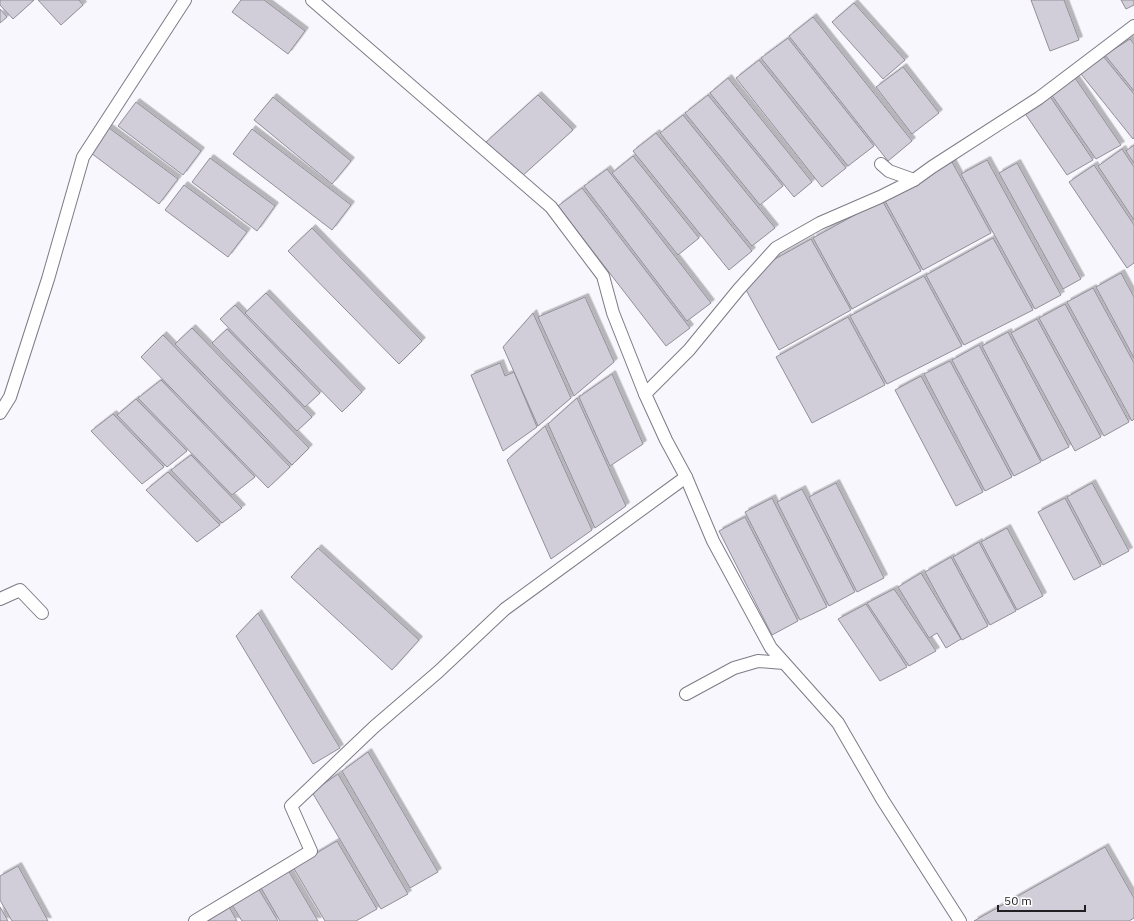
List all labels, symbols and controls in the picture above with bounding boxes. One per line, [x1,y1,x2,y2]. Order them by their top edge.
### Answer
scale bar [998,887,1085,913]
text: 50 m [1004,893,1032,908]

